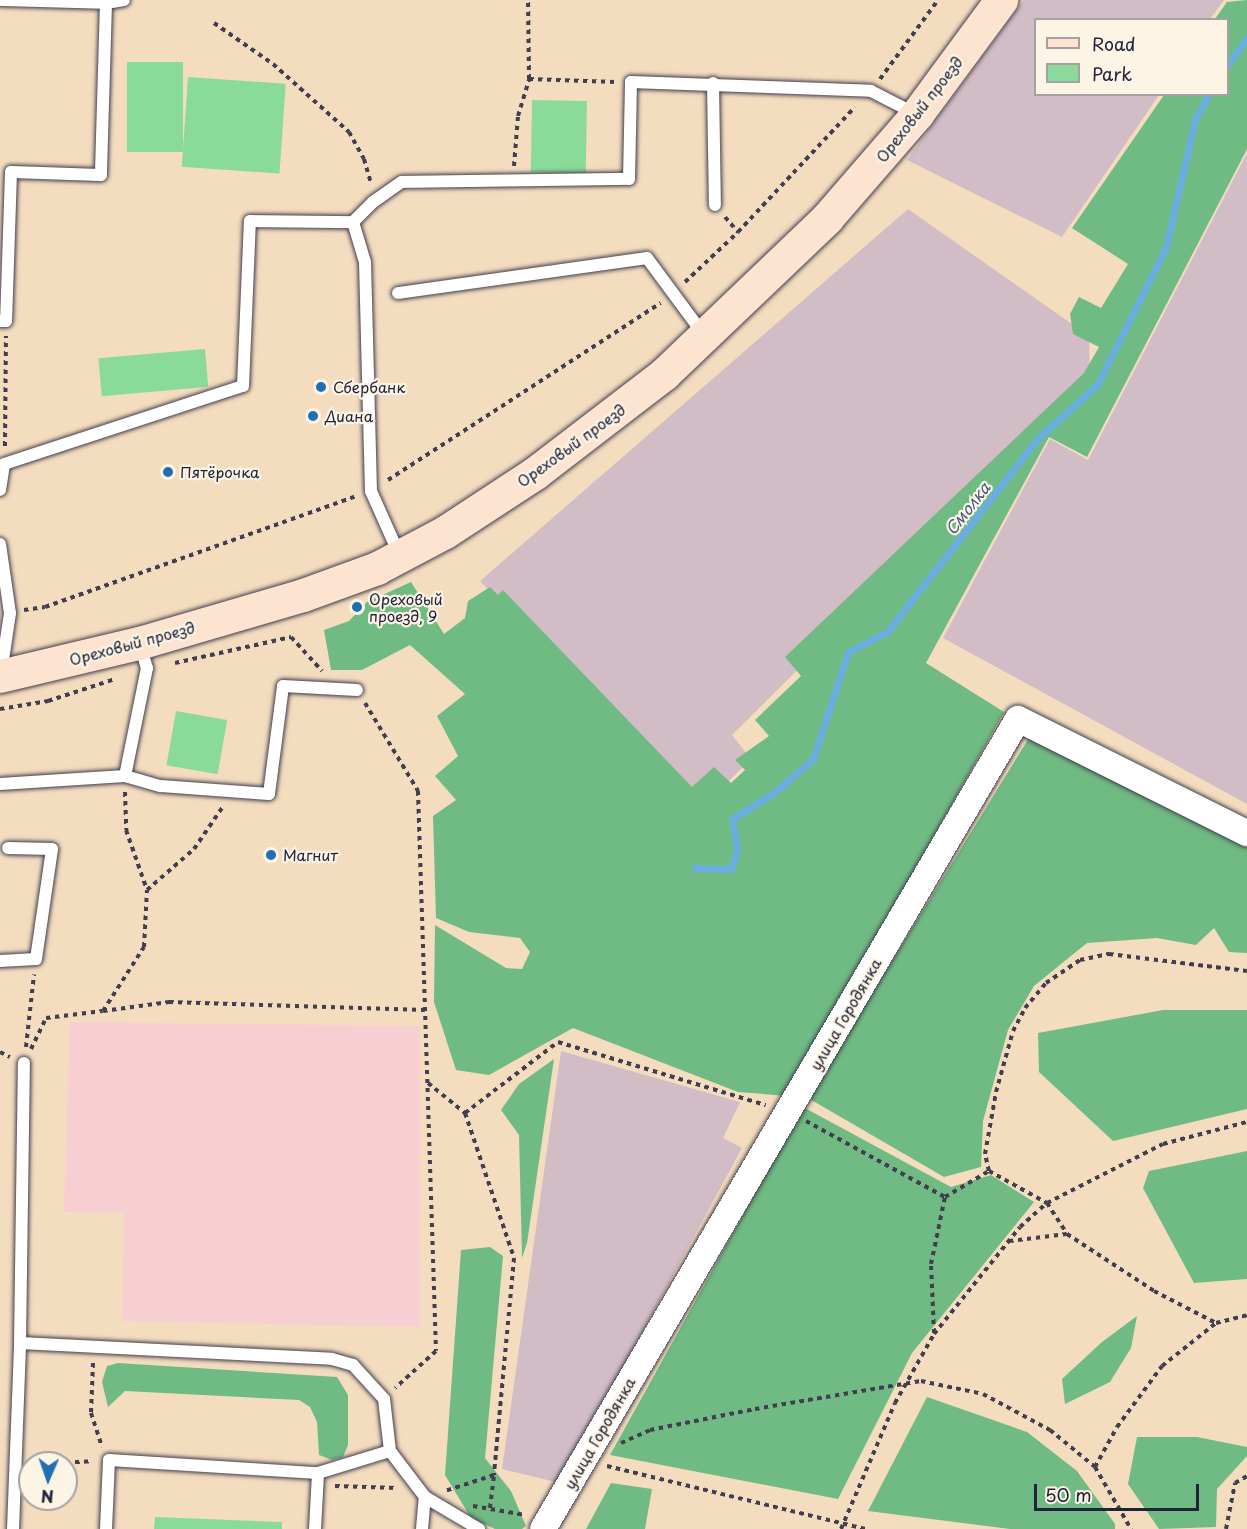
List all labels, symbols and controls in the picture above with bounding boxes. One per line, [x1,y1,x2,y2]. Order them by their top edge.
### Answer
legend [1034,18,1229,96]
text: Road [1092,30,1136,57]
street label: Ореховый проезд [872,53,966,165]
text: Park [1092,60,1132,87]
place label: Сбербанк [333,378,405,396]
marker: Сбербанк [314,380,328,394]
street label: Ореховый проезд [514,400,628,490]
place label: Диана [325,407,373,425]
marker: Диана [306,409,320,423]
place label: Пятёрочка [180,463,259,481]
marker: Пятёрочка [161,465,175,479]
water label: Смолка [941,478,993,538]
place label: Ореховый проезд, 9 [369,589,443,624]
marker: Ореховый проезд, 9 [350,600,364,614]
street label: Ореховый проезд [68,618,196,668]
place label: Магнит [283,846,338,864]
marker: Магнит [264,848,278,862]
street label: улица Городянка [806,955,884,1073]
street label: улица Городянка [560,1374,638,1492]
north arrow [18,1451,78,1511]
scale bar [1037,1472,1202,1510]
text: 50 m [1045,1481,1092,1508]
text: N [41,1485,54,1509]

